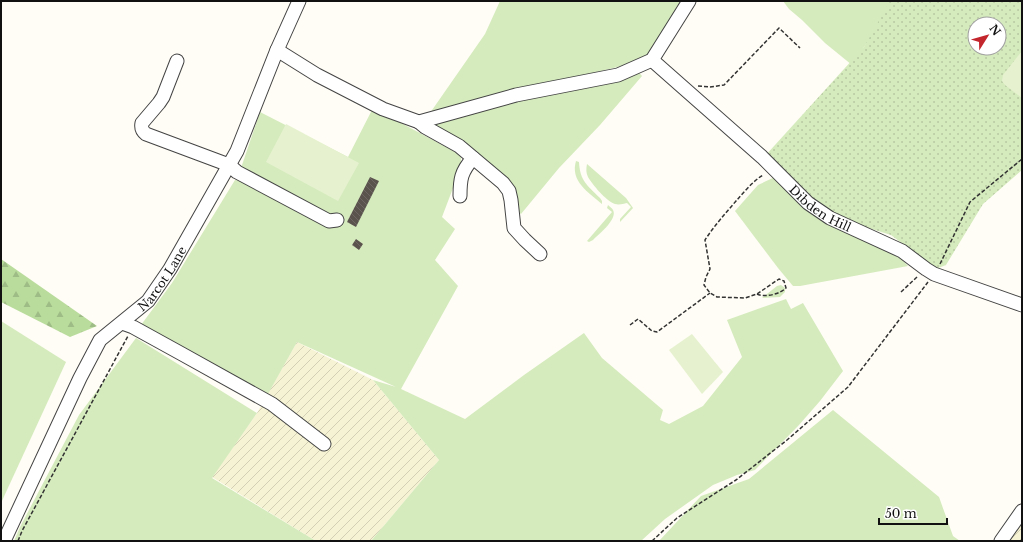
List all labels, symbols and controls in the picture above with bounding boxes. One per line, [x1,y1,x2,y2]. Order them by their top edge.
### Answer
north arrow [967,16,1007,56]
text: N [986,22,1004,39]
street label: Dibden Hill [787,182,854,234]
street label: Narcot Lane [134,243,189,314]
scale bar [879,500,947,526]
text: 50 m [885,506,917,521]

